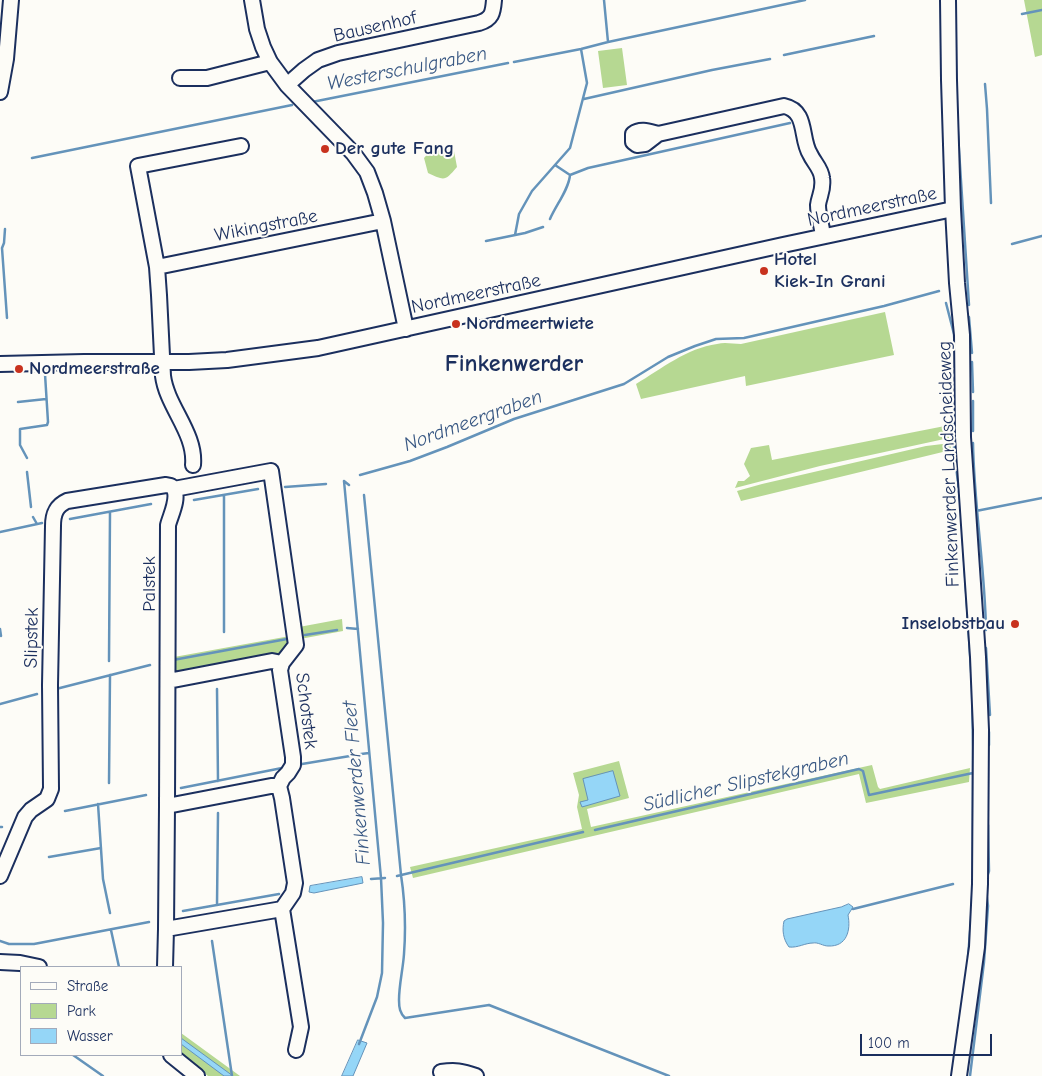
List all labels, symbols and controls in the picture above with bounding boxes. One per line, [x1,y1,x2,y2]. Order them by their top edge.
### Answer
street label: Bausenhof [331,6,419,48]
water label: Westerschulgraben [325,42,489,96]
place label: Der gute Fang [335,138,454,160]
marker: Der gute Fang [319,143,331,155]
street label: Nordmeerstraße [805,182,939,232]
street label: Wikingstraße [212,205,320,247]
place label: Hotel Kiek-In Grani [774,249,886,293]
marker: Hotel Kiek-In Grani [758,265,770,277]
street label: Nordmeerstraße [409,269,543,319]
place label: Nordmeertwiete [466,313,594,335]
marker: Nordmeertwiete [450,318,462,330]
street label: Finkenwerder Landscheideweg [933,340,965,588]
district label: Finkenwerder [445,350,583,378]
place label: Nordmeerstraße [29,358,160,380]
marker: Nordmeerstraße [13,363,25,375]
water label: Nordmeergraben [400,385,546,457]
street label: Palstek [139,556,161,612]
street label: Slipstek [20,608,44,668]
place label: Inselobstbau [902,613,1005,635]
marker: Inselobstbau [1009,618,1021,630]
street label: Schotstek [290,672,322,750]
water label: Finkenwerder Fleet [338,700,376,866]
water label: Südlicher Slipstekgraben [641,747,851,817]
legend [20,966,182,1056]
text: Straße [67,977,108,995]
text: Park [67,1002,96,1020]
scale bar [862,1024,994,1056]
text: Wasser [67,1027,113,1045]
text: 100 m [868,1034,910,1052]

